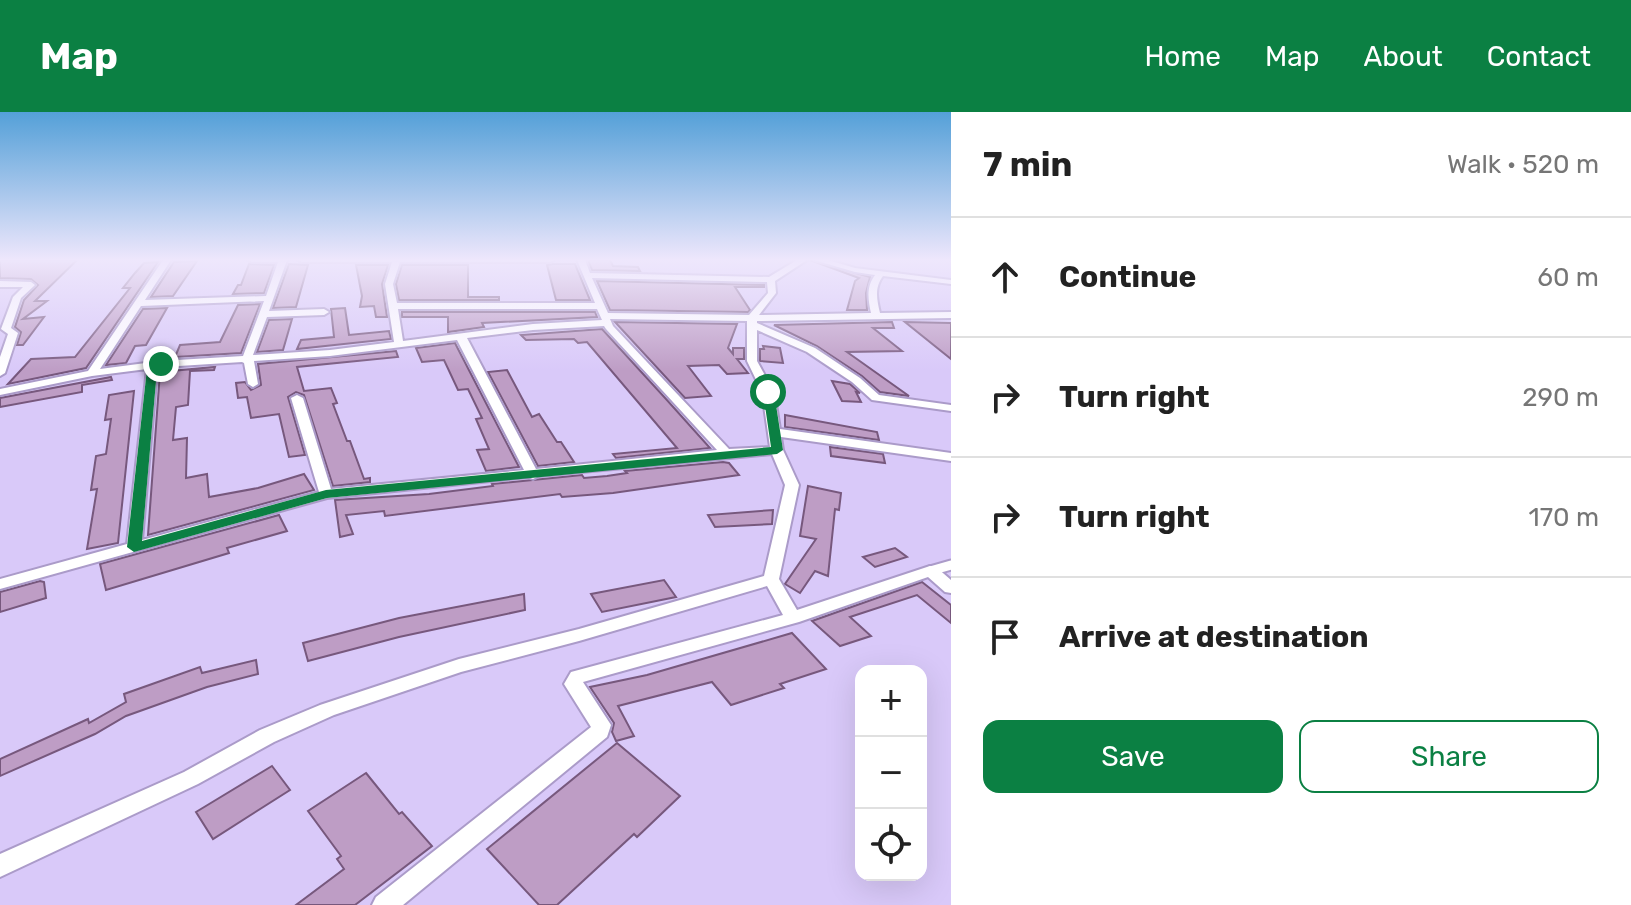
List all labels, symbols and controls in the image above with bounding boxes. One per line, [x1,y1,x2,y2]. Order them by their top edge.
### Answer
text: Map [40,33,118,79]
text: Home [1144,40,1221,73]
text: Map [1265,40,1319,73]
text: About [1363,40,1443,73]
text: Contact [1487,40,1591,73]
text: 7 min [983,144,1072,185]
text: Walk · 520 m [1447,149,1599,180]
icon: ahead [983,255,1027,299]
text: Continue [1059,259,1196,295]
text: 60 m [1537,262,1599,293]
route end [143,346,179,382]
route start [750,374,786,410]
icon: right [983,375,1027,419]
text: Turn right [1059,379,1210,415]
text: 290 m [1522,382,1599,413]
icon: right [983,495,1027,539]
text: Turn right [1059,499,1210,535]
text: 170 m [1529,502,1599,533]
icon: arrive [983,615,1027,659]
text: Arrive at destination [1059,619,1369,655]
map controls [855,665,927,881]
button: + [855,665,927,737]
button: Save [983,720,1283,793]
button: Share [1299,720,1599,793]
button: − [855,737,927,809]
button: locate [855,809,927,881]

